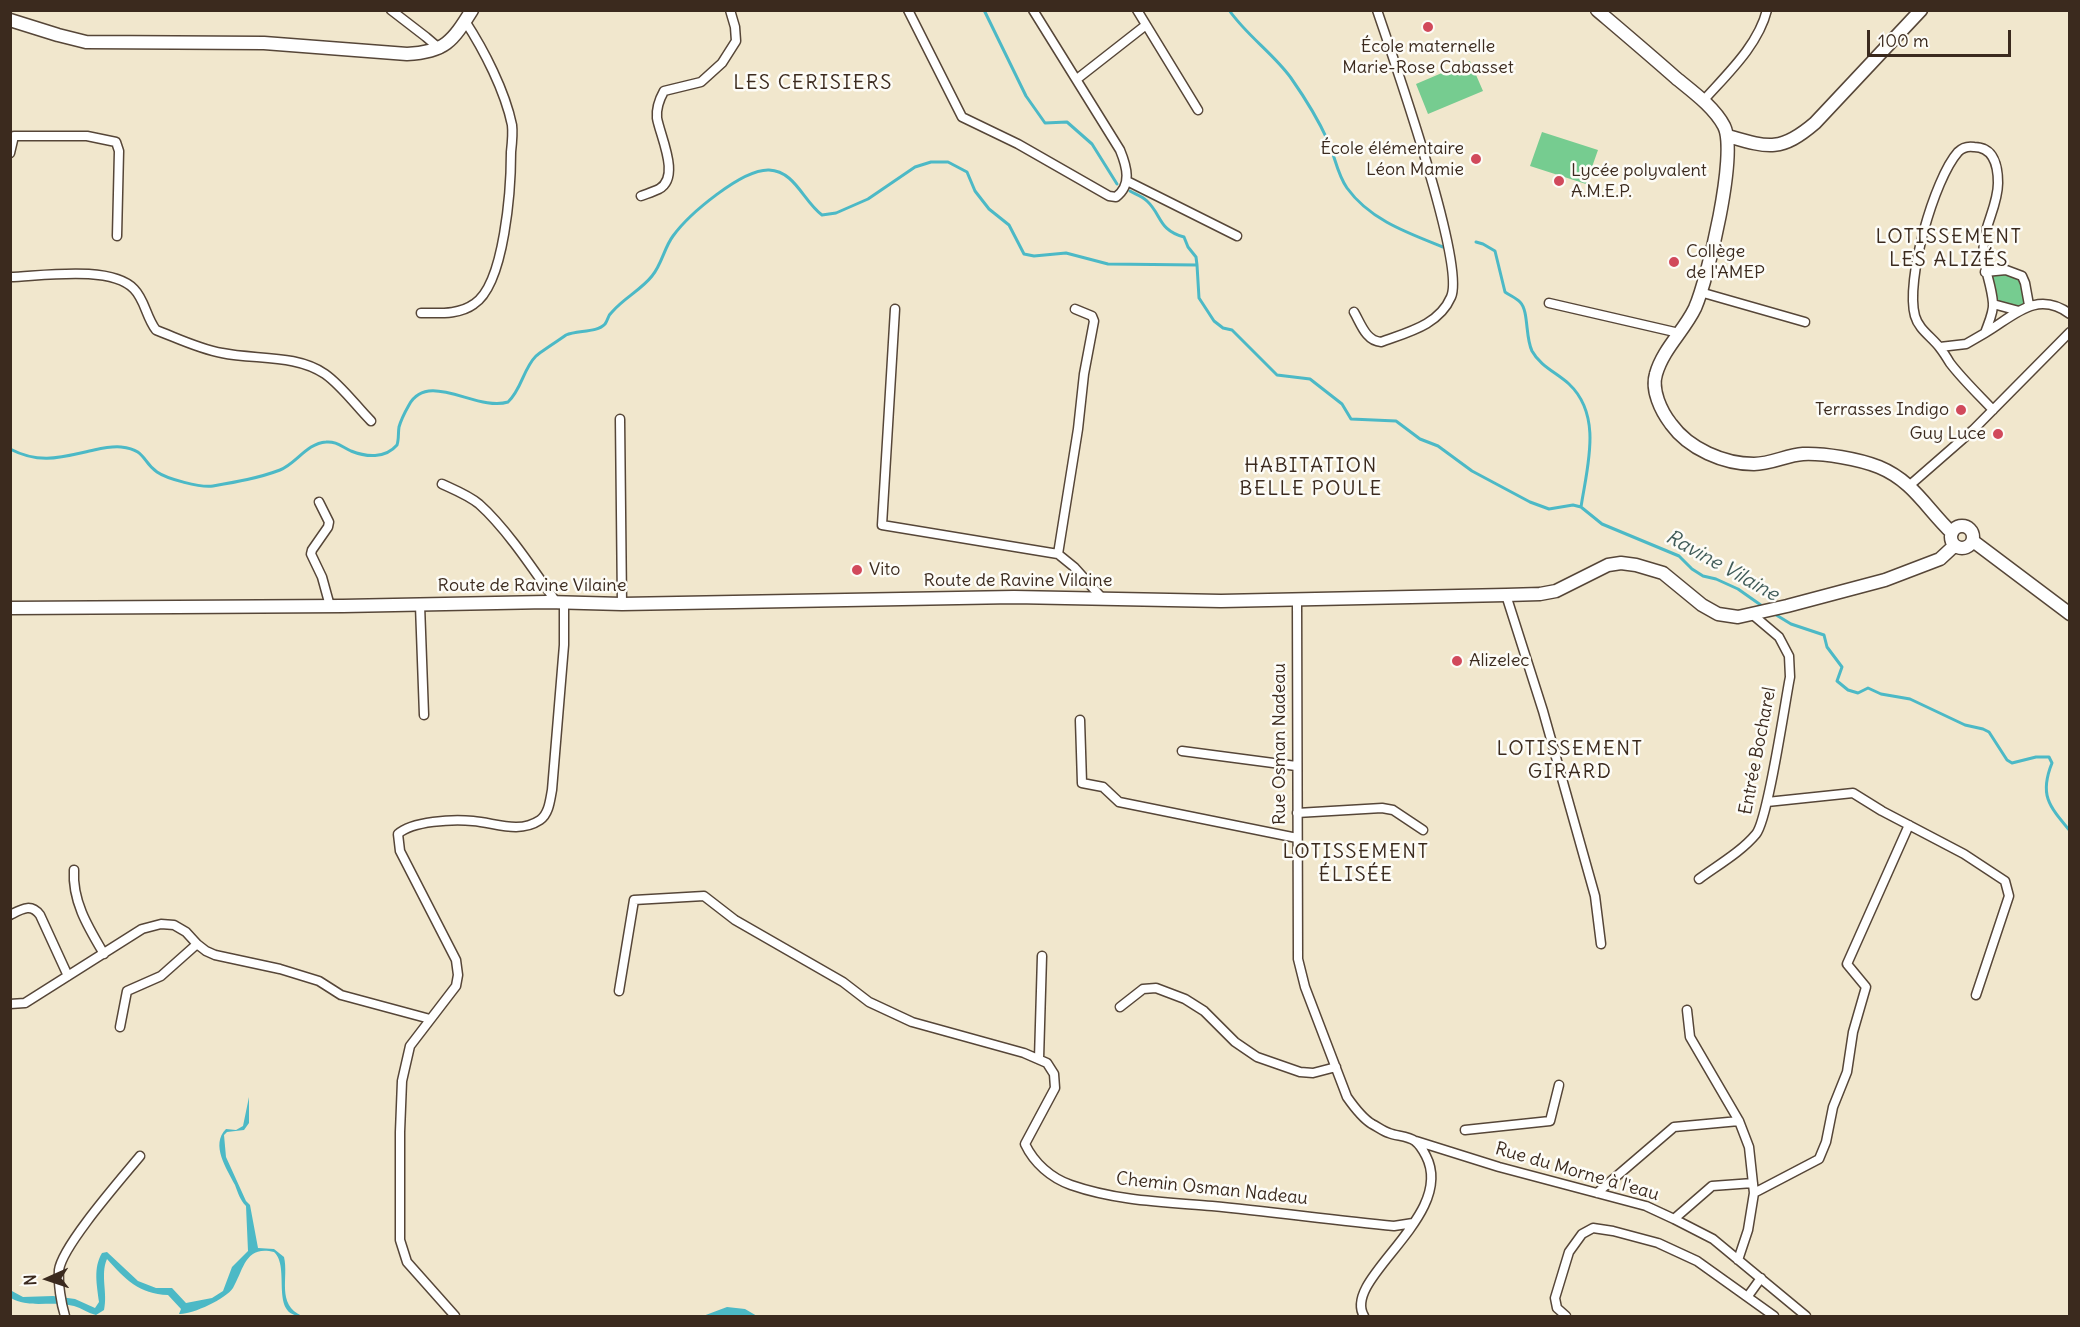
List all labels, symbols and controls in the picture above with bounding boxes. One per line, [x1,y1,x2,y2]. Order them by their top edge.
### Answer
scale bar [1870,18,2014,56]
marker: École maternelle Marie-Rose Cabasset [1421,20,1435,34]
text: 100 m [1878,29,1929,52]
place label: École maternelle Marie-Rose Cabasset [1342,36,1514,78]
district label: LES CERISIERS [733,71,893,95]
place label: École élémentaire Léon Mamie [1321,138,1464,180]
marker: École élémentaire Léon Mamie [1469,152,1483,166]
place label: Lycée polyvalent A.M.E.P. [1571,160,1707,202]
marker: Lycée polyvalent A.M.E.P. [1552,174,1566,188]
district label: LOTISSEMENT LES ALIZÉS [1876,225,2022,272]
place label: Collège de l'AMEP [1686,241,1765,284]
marker: Collège de l'AMEP [1667,255,1681,269]
place label: Terrasses Indigo [1815,399,1949,421]
marker: Terrasses Indigo [1954,403,1968,417]
place label: Guy Luce [1910,423,1986,445]
marker: Guy Luce [1991,427,2005,441]
district label: HABITATION BELLE POULE [1239,454,1383,501]
water label: Ravine Vilaine [1661,525,1783,607]
place label: Vito [869,559,900,581]
marker: Vito [850,563,864,577]
street label: Route de Ravine Vilaine [924,570,1112,592]
street label: Route de Ravine Vilaine [438,575,626,597]
place label: Alizelec [1469,650,1529,672]
marker: Alizelec [1450,654,1464,668]
street label: Rue Osman Nadeau [1269,663,1291,825]
street label: Entrée Bocharel [1735,685,1781,817]
district label: LOTISSEMENT GIRARD [1497,737,1643,784]
district label: LOTISSEMENT ÉLISÉE [1283,840,1429,887]
street label: Rue du Morne à l'eau [1493,1138,1661,1206]
street label: Chemin Osman Nadeau [1115,1168,1309,1210]
north arrow [18,1249,78,1309]
text: N [20,1274,40,1286]

